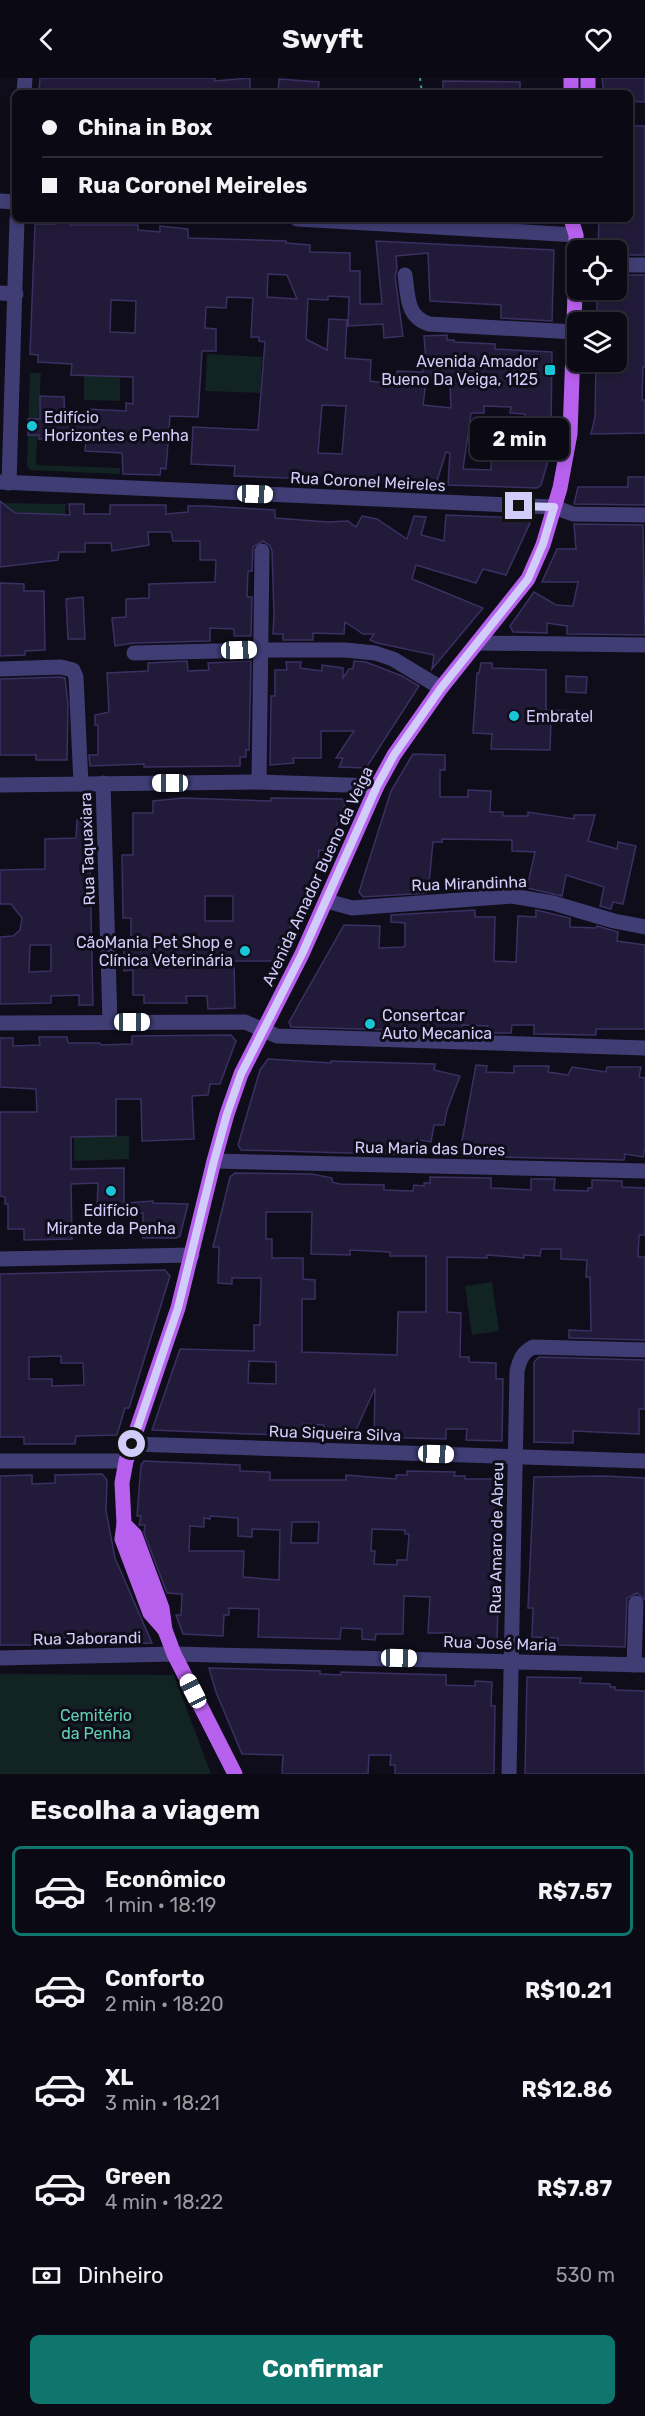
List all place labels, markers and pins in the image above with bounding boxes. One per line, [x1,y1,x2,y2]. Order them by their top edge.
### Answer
place label: Avenida Amador Bueno Da Veiga, 1125 [381,352,538,389]
marker: Avenida Amador Bueno Da Veiga, 1125 [543,363,557,377]
place label: Edifício Horizontes e Penha [44,408,189,445]
marker: Edifício Horizontes e Penha [25,419,39,433]
place label: Embratel [526,707,593,726]
marker: Embratel [507,709,521,723]
place label: CãoMania Pet Shop e Clínica Veterinária [76,933,233,970]
marker: CãoMania Pet Shop e Clínica Veterinária [238,944,252,958]
place label: Consertcar Auto Mecanica [382,1006,492,1043]
marker: Consertcar Auto Mecanica [363,1017,377,1031]
marker: Edifício Mirante da Penha [104,1184,118,1198]
place label: Edifício Mirante da Penha [46,1201,176,1238]

